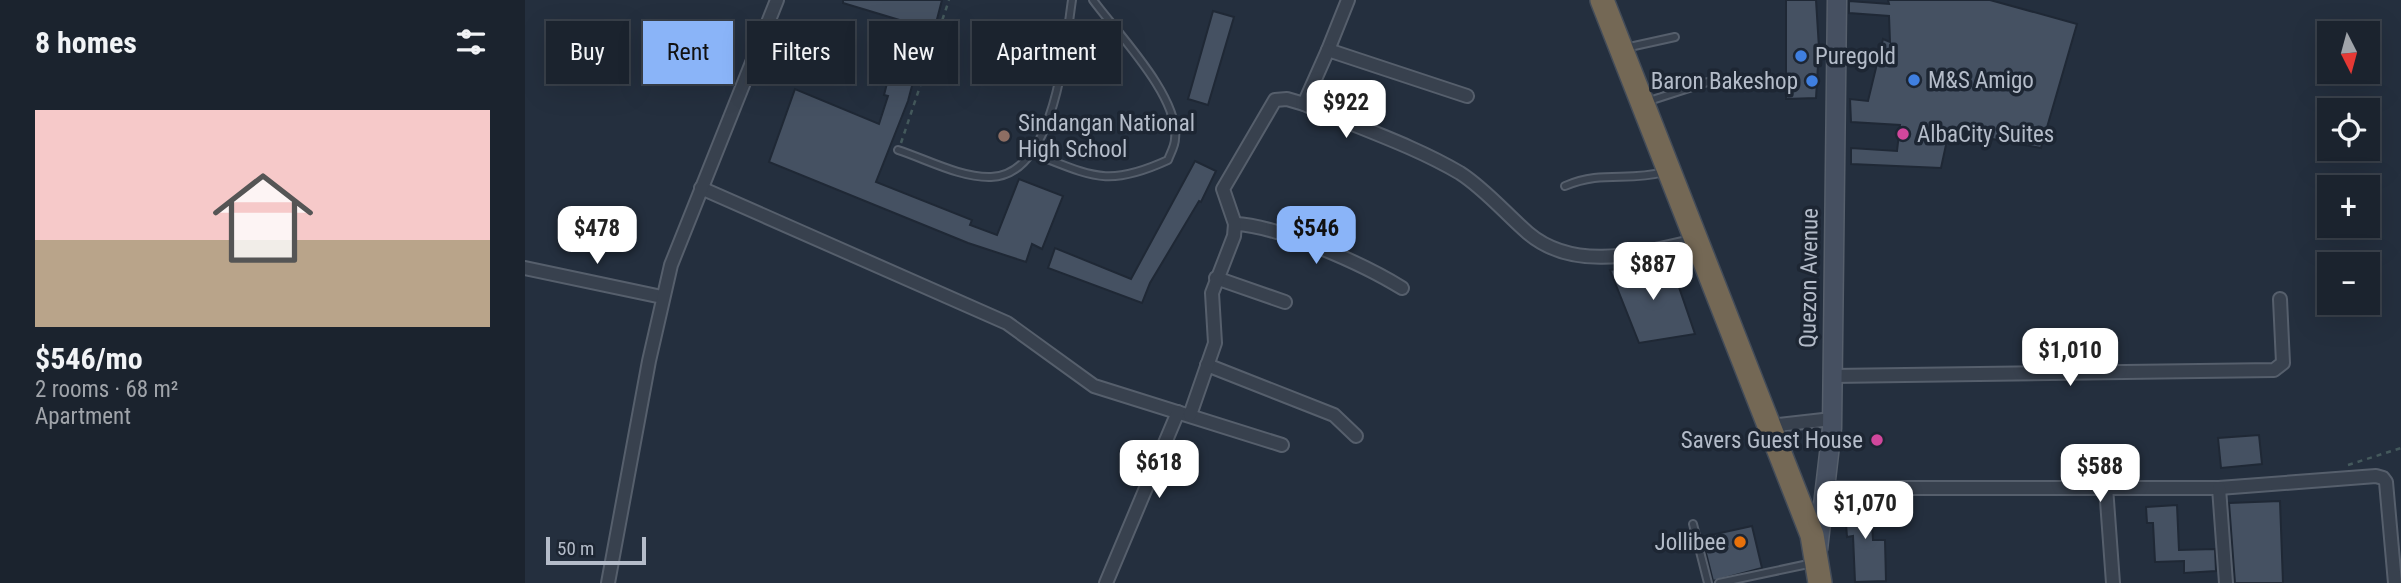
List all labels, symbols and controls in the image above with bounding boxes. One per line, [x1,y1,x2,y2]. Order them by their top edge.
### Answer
chip: Buy [546,21,629,84]
chip: Rent [643,21,733,84]
chip: Filters [747,21,855,84]
chip: New [869,21,958,84]
chip: Apartment [972,21,1121,84]
north arrow [2317,21,2380,84]
map controls [2317,21,2380,315]
icon: filters [452,23,490,61]
text: 8 homes [35,25,137,60]
place label: Puregold [1815,43,1896,70]
marker: Puregold [1793,48,1809,64]
place label: M&S Amigo [1928,67,2034,94]
place label: Baron Bakeshop [1651,68,1798,95]
marker: M&S Amigo [1906,72,1922,88]
marker: Baron Bakeshop [1804,73,1820,89]
pin: $922 [1305,80,1387,140]
text: $922 [1323,89,1369,116]
button: locate [2317,98,2380,161]
place label: Sindangan National High School [1018,110,1195,163]
place label: AlbaCity Suites [1917,121,2054,148]
marker: AlbaCity Suites [1895,126,1911,142]
marker: Sindangan National High School [996,128,1012,144]
icon: home [200,155,326,281]
button: + [2317,175,2380,238]
pin: $478 [556,206,638,266]
pin: $546 [1275,206,1357,266]
street label: Quezon Avenue [1794,208,1824,348]
text: $478 [574,215,620,242]
text: $546 [1293,215,1339,242]
pin: $887 [1612,243,1694,302]
text: $887 [1630,251,1676,278]
button: − [2317,252,2380,315]
pin: $1,010 [2013,328,2127,388]
text: $1,010 [2038,337,2102,364]
text: $546/mo [35,341,143,376]
text: 2 rooms · 68 m² [35,376,178,403]
text: Apartment [35,403,131,430]
place label: Savers Guest House [1681,427,1863,454]
marker: Savers Guest House [1869,432,1885,448]
pin: $618 [1118,440,1200,500]
pin: $588 [2059,444,2141,504]
text: $618 [1136,449,1182,476]
text: $588 [2077,453,2123,480]
pin: $1,070 [1808,482,1922,541]
text: $1,070 [1833,490,1897,517]
place label: Jollibee [1655,529,1726,556]
scale bar [546,534,646,566]
marker: Jollibee [1732,534,1748,550]
text: 50 m [557,537,594,560]

